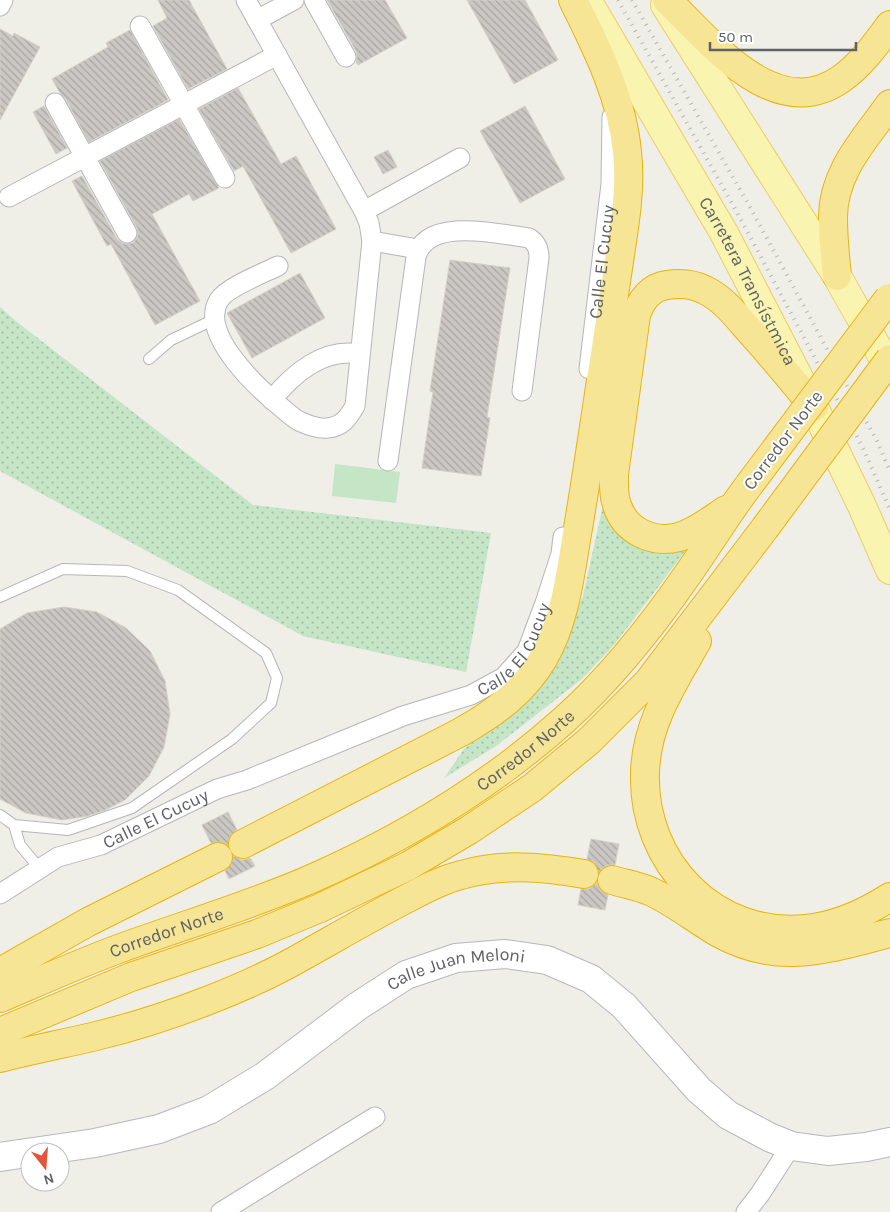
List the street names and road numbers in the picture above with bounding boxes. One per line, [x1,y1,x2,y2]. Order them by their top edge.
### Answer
street label: Carretera Transístmica [694,193,802,369]
street label: Calle El Cucuy [584,203,620,320]
street label: Corredor Norte [738,386,828,494]
street label: Calle El Cucuy [473,599,555,701]
street label: Corredor Norte [472,705,579,796]
street label: Calle El Cucuy [99,784,212,853]
street label: Corredor Norte [106,902,226,962]
street label: Calle Juan Meloni [383,943,527,996]

